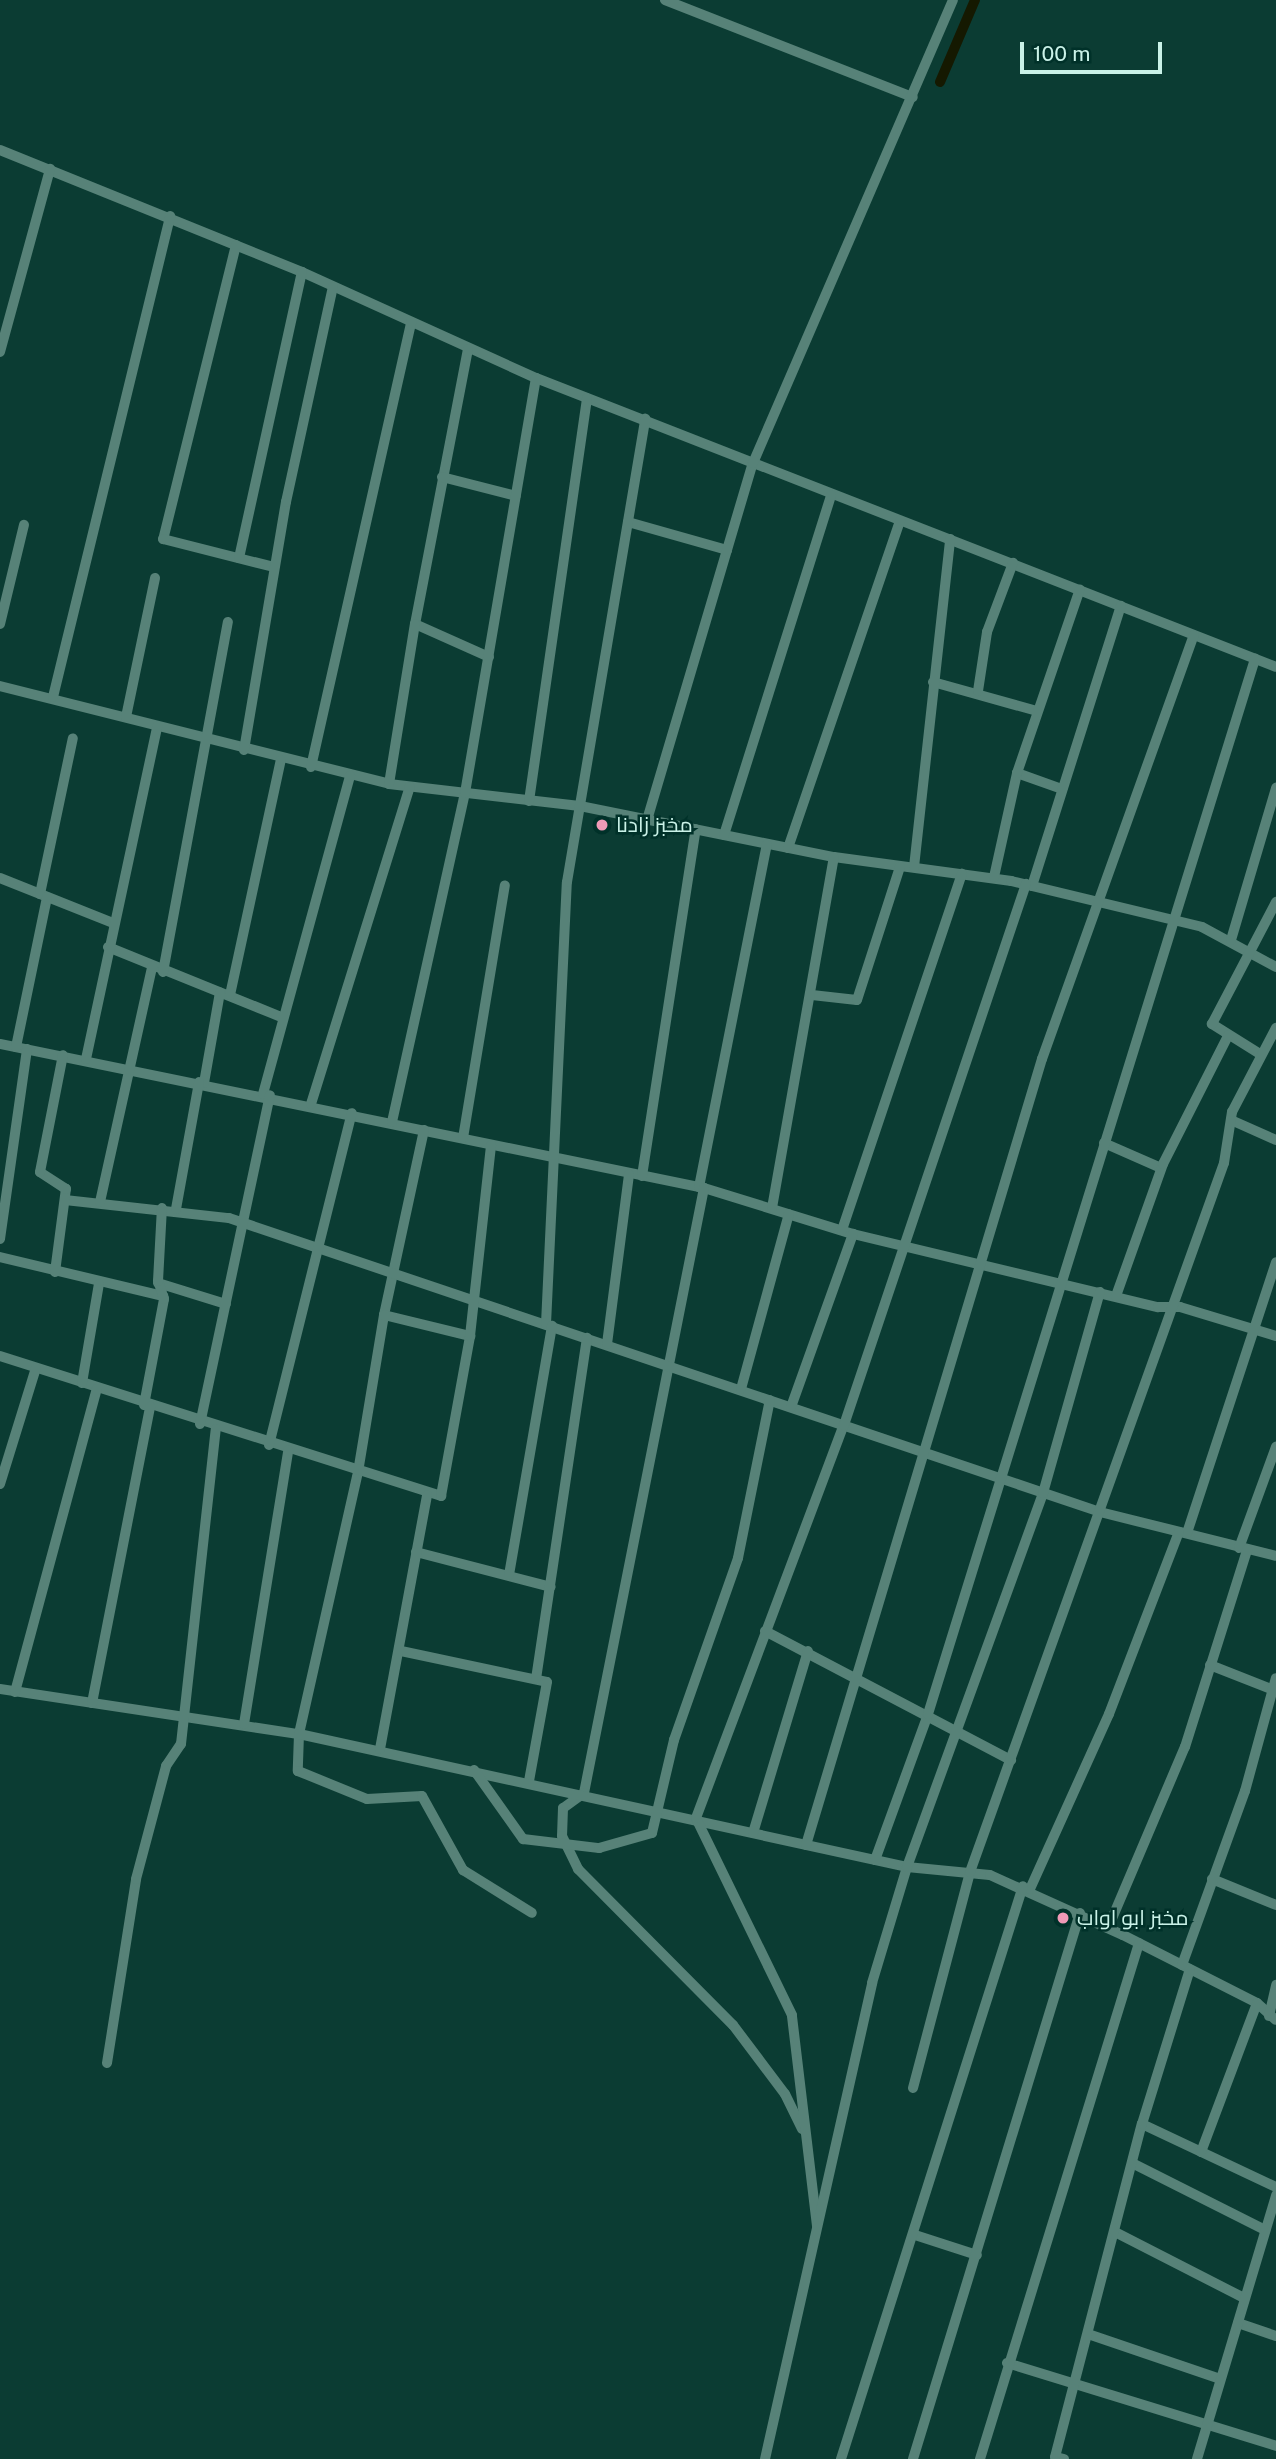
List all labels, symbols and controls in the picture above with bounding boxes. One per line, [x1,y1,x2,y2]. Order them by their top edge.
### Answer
scale bar [1024,28,1166,72]
text: 100 m [1033,41,1090,66]
place label: مخبز زادنا [616,812,693,838]
marker: مخبز زادنا [594,817,610,833]
place label: مخبز ابو اواب [1077,1905,1189,1931]
marker: مخبز ابو اواب [1055,1910,1071,1926]

